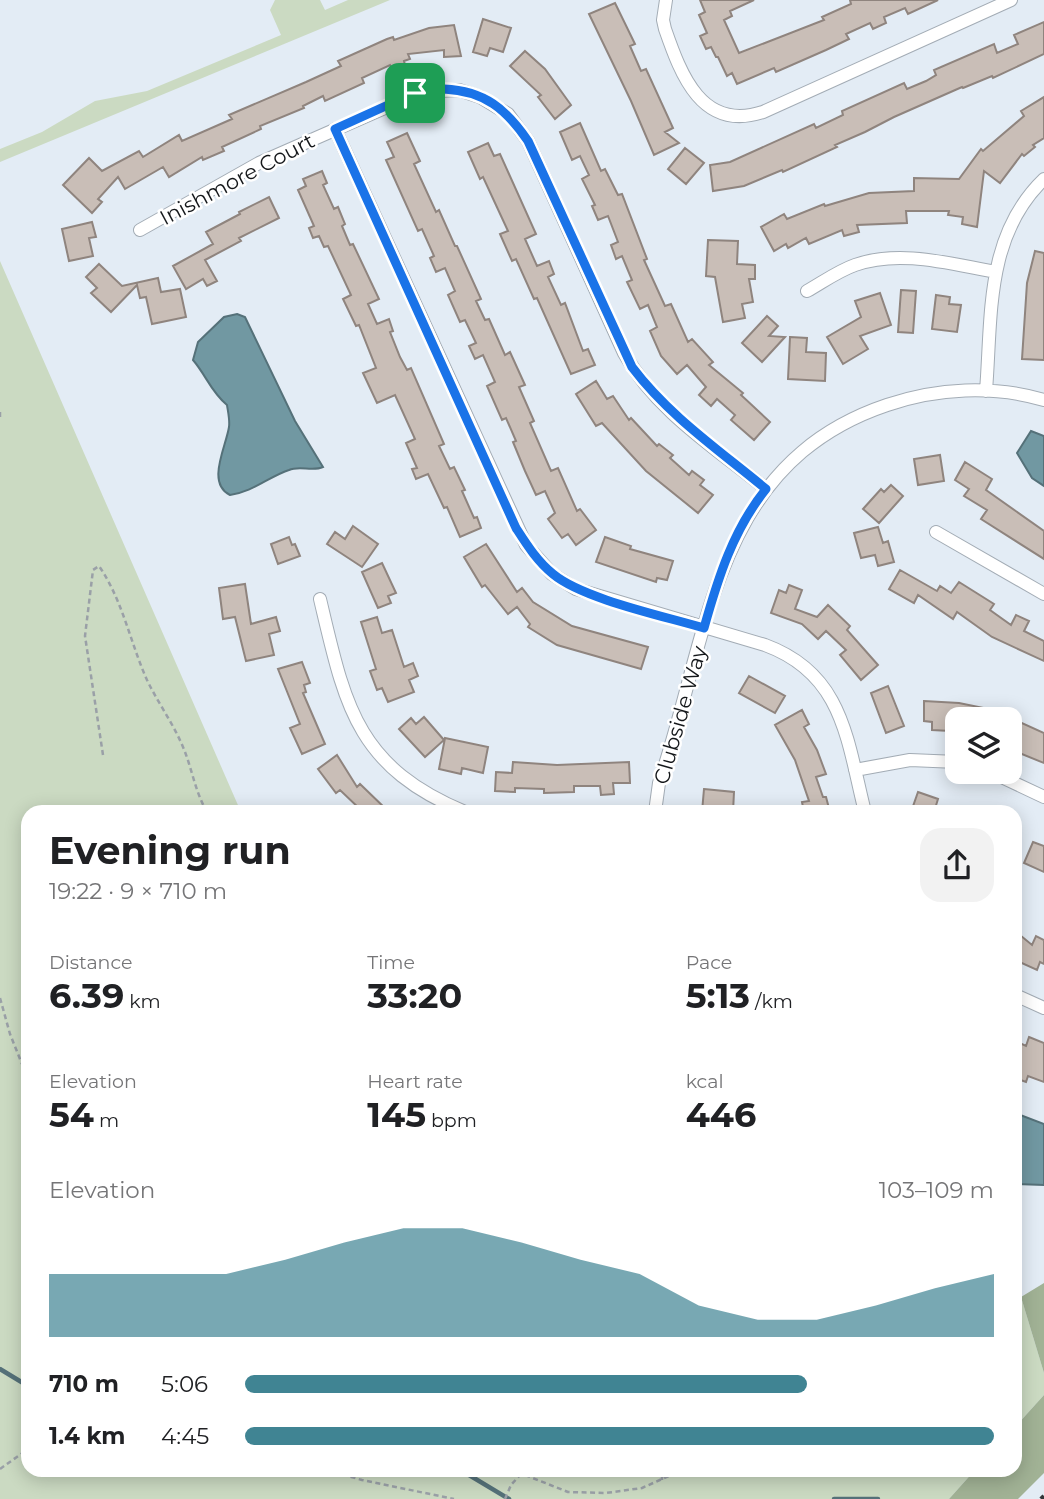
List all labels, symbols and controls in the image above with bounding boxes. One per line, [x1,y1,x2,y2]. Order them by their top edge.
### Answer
pin [385,63,445,123]
icon: arrive [396,74,434,112]
street label: Inishmore Court [155,128,319,230]
street label: Clubside Way [648,642,712,787]
map controls [945,707,1022,784]
button: layers [945,707,1022,784]
text: Evening run [49,827,291,874]
button: share [920,828,994,902]
text: 19:22 · 9 × 710 m [49,877,227,905]
text: Distance [49,951,132,974]
text: Time [367,951,415,974]
text: Pace [686,951,732,974]
text: 6.39 [49,974,124,1017]
text: 33:20 [367,974,462,1017]
text: 5:13 [686,974,750,1017]
text: km [124,990,161,1013]
text: /km [750,990,793,1013]
text: Elevation [49,1070,137,1093]
text: Heart rate [367,1070,463,1093]
text: kcal [686,1070,724,1093]
text: 54 [49,1093,94,1136]
text: 145 [367,1093,426,1136]
text: 446 [686,1093,756,1136]
text: m [94,1109,119,1132]
text: bpm [426,1109,477,1132]
text: Elevation [49,1176,155,1204]
text: 103–109 m [879,1176,994,1204]
text: 710 m [49,1370,119,1398]
text: 5:06 [161,1370,208,1398]
text: 1.4 km [49,1422,126,1450]
text: 4:45 [161,1422,209,1450]

